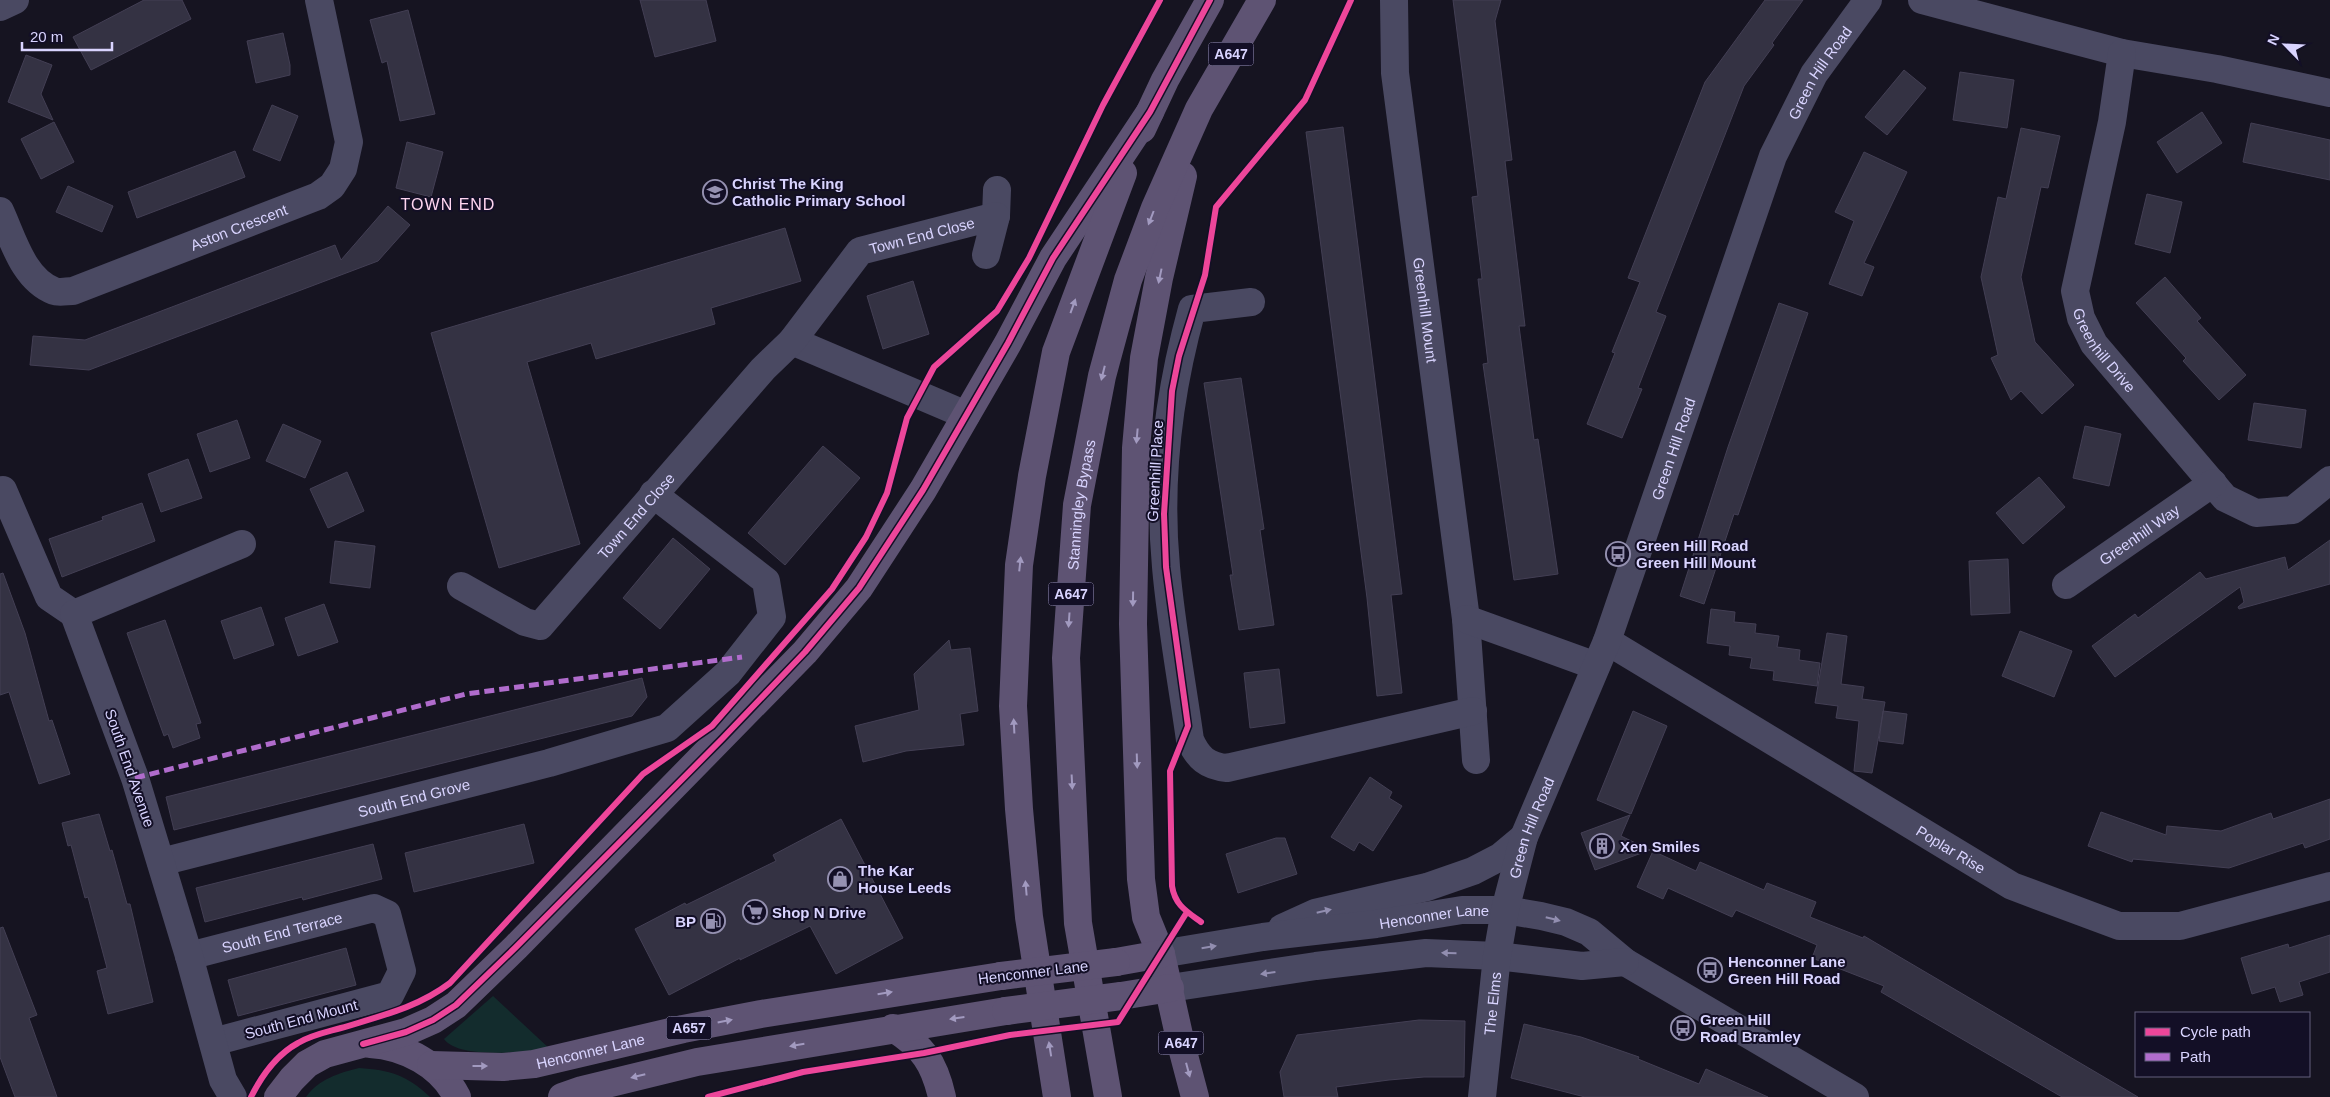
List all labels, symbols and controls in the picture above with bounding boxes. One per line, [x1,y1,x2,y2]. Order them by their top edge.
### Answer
scale bar [22,20,112,52]
north arrow [2260,20,2310,70]
street label: Green Hill Road [1784,23,1855,122]
text: 20 m [30,28,63,45]
text: N [2264,32,2282,48]
road number: A647 [1208,42,1254,66]
place label: Christ The King Catholic Primary School [732,175,905,209]
school or university icon: Christ The King Catholic Primary School [702,179,728,205]
district label: TOWN END [401,196,495,213]
street label: Aston Crescent [188,200,290,253]
one-way arrow [1147,211,1155,225]
street label: Town End Close [867,213,976,257]
street label: Greenhill Mount [1411,256,1441,364]
one-way arrow [1155,268,1163,284]
one-way arrow [1069,298,1077,313]
street label: Greenhill Drive [2071,306,2139,395]
one-way arrow [1099,365,1107,380]
street label: Green Hill Road [1647,395,1698,502]
street label: Greenhill Place [1144,420,1166,522]
one-way arrow [1133,429,1141,445]
street label: Stanningley Bypass [1064,438,1098,571]
street label: Town End Close [594,469,678,562]
street label: Greenhill Way [2096,500,2183,568]
place label: Green Hill Road Green Hill Mount [1636,537,1756,571]
bus stop icon: Green Hill Road Green Hill Mount [1605,541,1631,567]
one-way arrow [1016,555,1024,571]
road number: A647 [1048,582,1094,606]
one-way arrow [1129,591,1137,607]
one-way arrow [1065,612,1073,628]
street label: South End Avenue [102,707,158,829]
one-way arrow [1010,718,1018,734]
one-way arrow [1133,753,1141,769]
one-way arrow [1068,774,1076,790]
street label: Green Hill Road [1505,774,1557,880]
street label: South End Grove [356,775,472,820]
street label: Poplar Rise [1913,822,1989,876]
building icon: Xen Smiles [1589,833,1615,859]
place label: Xen Smiles [1620,838,1700,855]
place label: The Kar House Leeds [858,862,951,896]
shop icon: The Kar House Leeds [827,866,853,892]
one-way arrow [1022,880,1030,896]
supermarket icon: Shop N Drive [742,899,768,925]
street label: Henconner Lane [1378,901,1489,932]
place label: Shop N Drive [772,904,866,921]
one-way arrow [1316,907,1331,915]
street label: South End Terrace [220,908,344,956]
fuel station icon: BP [700,908,726,934]
place label: BP [675,913,696,930]
one-way arrow [1545,915,1560,923]
one-way arrow [1202,942,1218,950]
one-way arrow [1441,949,1457,957]
place label: Henconner Lane Green Hill Road [1728,953,1846,987]
street label: Henconner Lane [977,957,1089,987]
bus stop icon: Henconner Lane Green Hill Road [1697,957,1723,983]
one-way arrow [1259,969,1275,977]
street label: The Elms [1480,971,1504,1036]
one-way arrow [877,989,893,997]
street label: South End Mount [243,996,360,1042]
place label: Green Hill Road Bramley [1700,1011,1802,1045]
legend [2135,1012,2310,1077]
one-way arrow [949,1015,965,1023]
bus stop icon: Green Hill Road Bramley [1670,1015,1696,1041]
road number: A657 [666,1016,712,1040]
one-way arrow [717,1016,733,1024]
text: Cycle path [2180,1023,2251,1040]
street label: Henconner Lane [534,1030,646,1072]
road number: A647 [1158,1032,1204,1054]
one-way arrow [789,1041,805,1049]
one-way arrow [1045,1041,1053,1057]
text: Path [2180,1048,2211,1065]
one-way arrow [472,1063,488,1071]
one-way arrow [1184,1063,1192,1078]
one-way arrow [630,1072,645,1080]

